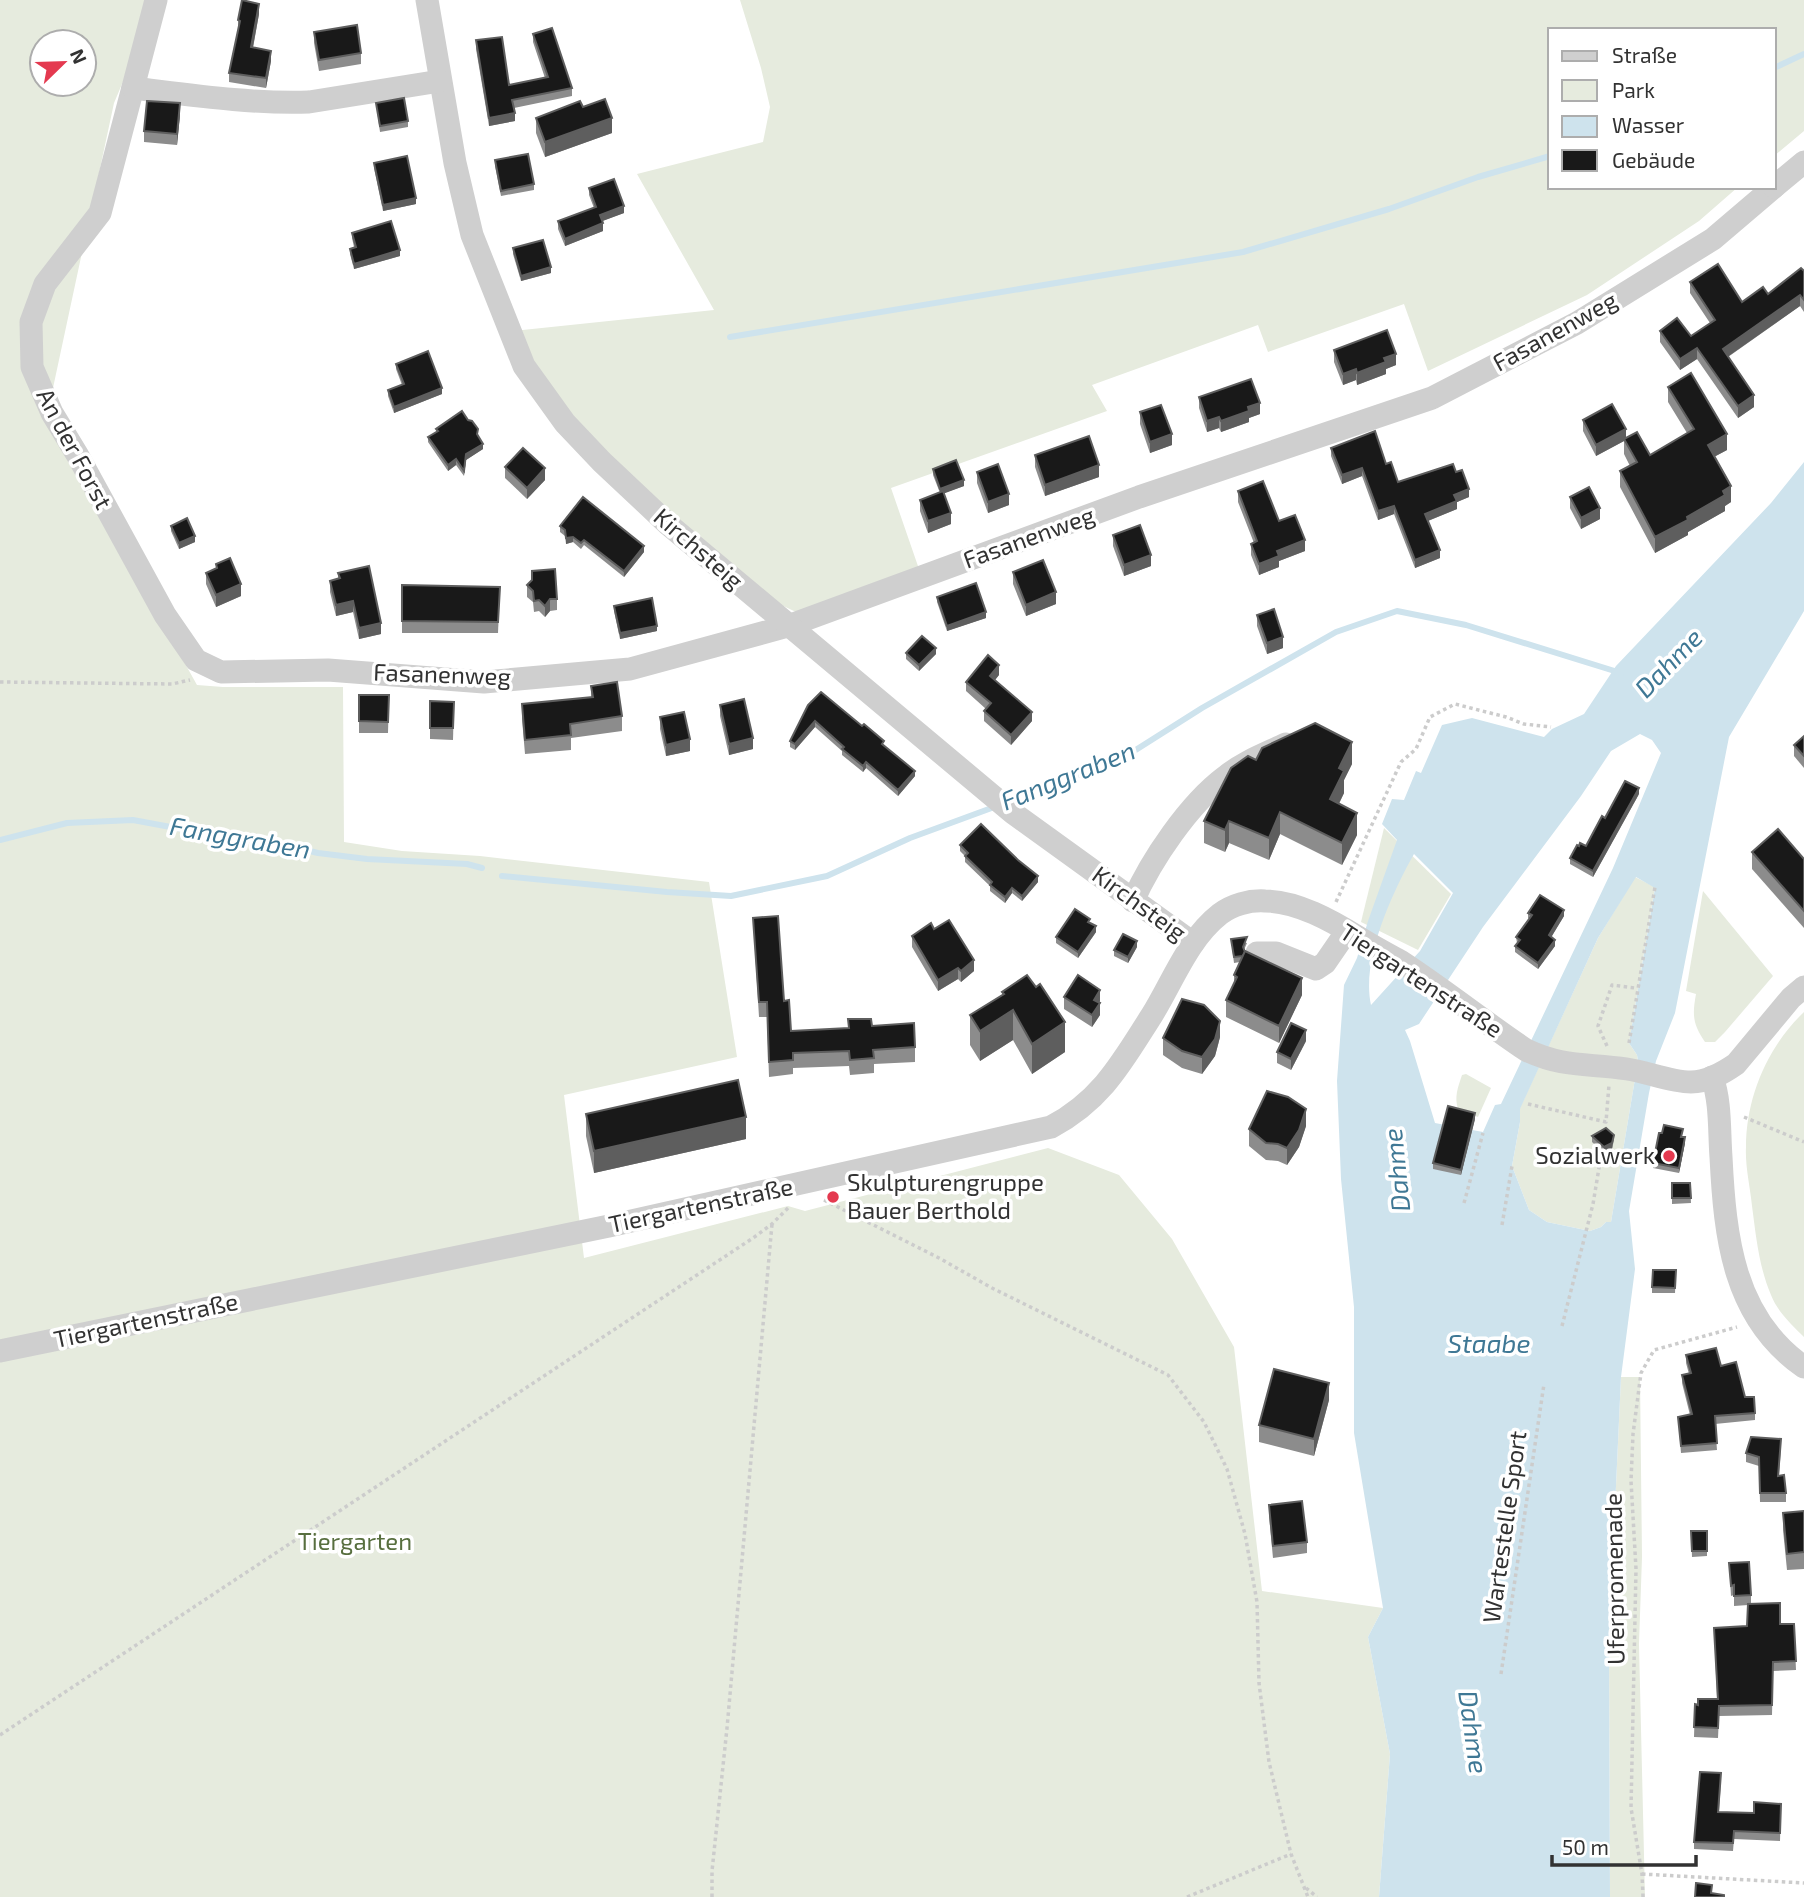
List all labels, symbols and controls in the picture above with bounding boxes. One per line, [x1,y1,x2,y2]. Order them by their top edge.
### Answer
north arrow [28,28,98,98]
legend [1548,28,1776,189]
text: Straße [1612,42,1677,67]
text: N [66,45,92,67]
text: Park [1612,77,1655,102]
text: Wasser [1612,112,1685,137]
text: Gebäude [1612,147,1695,172]
street label: Fasanenweg [1487,285,1622,377]
street label: An der Forst [31,383,119,514]
street label: Fasanenweg [959,499,1098,574]
street label: Kirchsteig [648,501,750,594]
water label: Dahme [1628,621,1708,703]
street label: Fasanenweg [373,657,511,690]
water label: Fanggraben [996,734,1139,816]
water label: Fanggraben [168,809,313,864]
street label: Kirchsteig [1087,859,1192,946]
street label: Tiergartenstraße [1335,916,1508,1043]
water label: Dahme [1376,1127,1415,1213]
place label: Sozialwerk [1535,1140,1655,1169]
marker: Sozialwerk [1661,1148,1677,1164]
place label: Skulpturengruppe Bauer Berthold [847,1167,1044,1224]
street label: Tiergartenstraße [606,1171,795,1238]
marker: Skulpturengruppe Bauer Berthold [825,1189,841,1205]
street label: Tiergartenstraße [51,1286,240,1353]
water label: Staabe [1448,1327,1530,1358]
street label: Wartestelle Sport [1476,1429,1531,1625]
street label: Uferpromenade [1598,1493,1629,1665]
park label: Tiergarten [298,1526,412,1555]
water label: Dahme [1453,1688,1496,1775]
scale bar [1552,1824,1696,1868]
text: 50 m [1562,1834,1609,1859]

